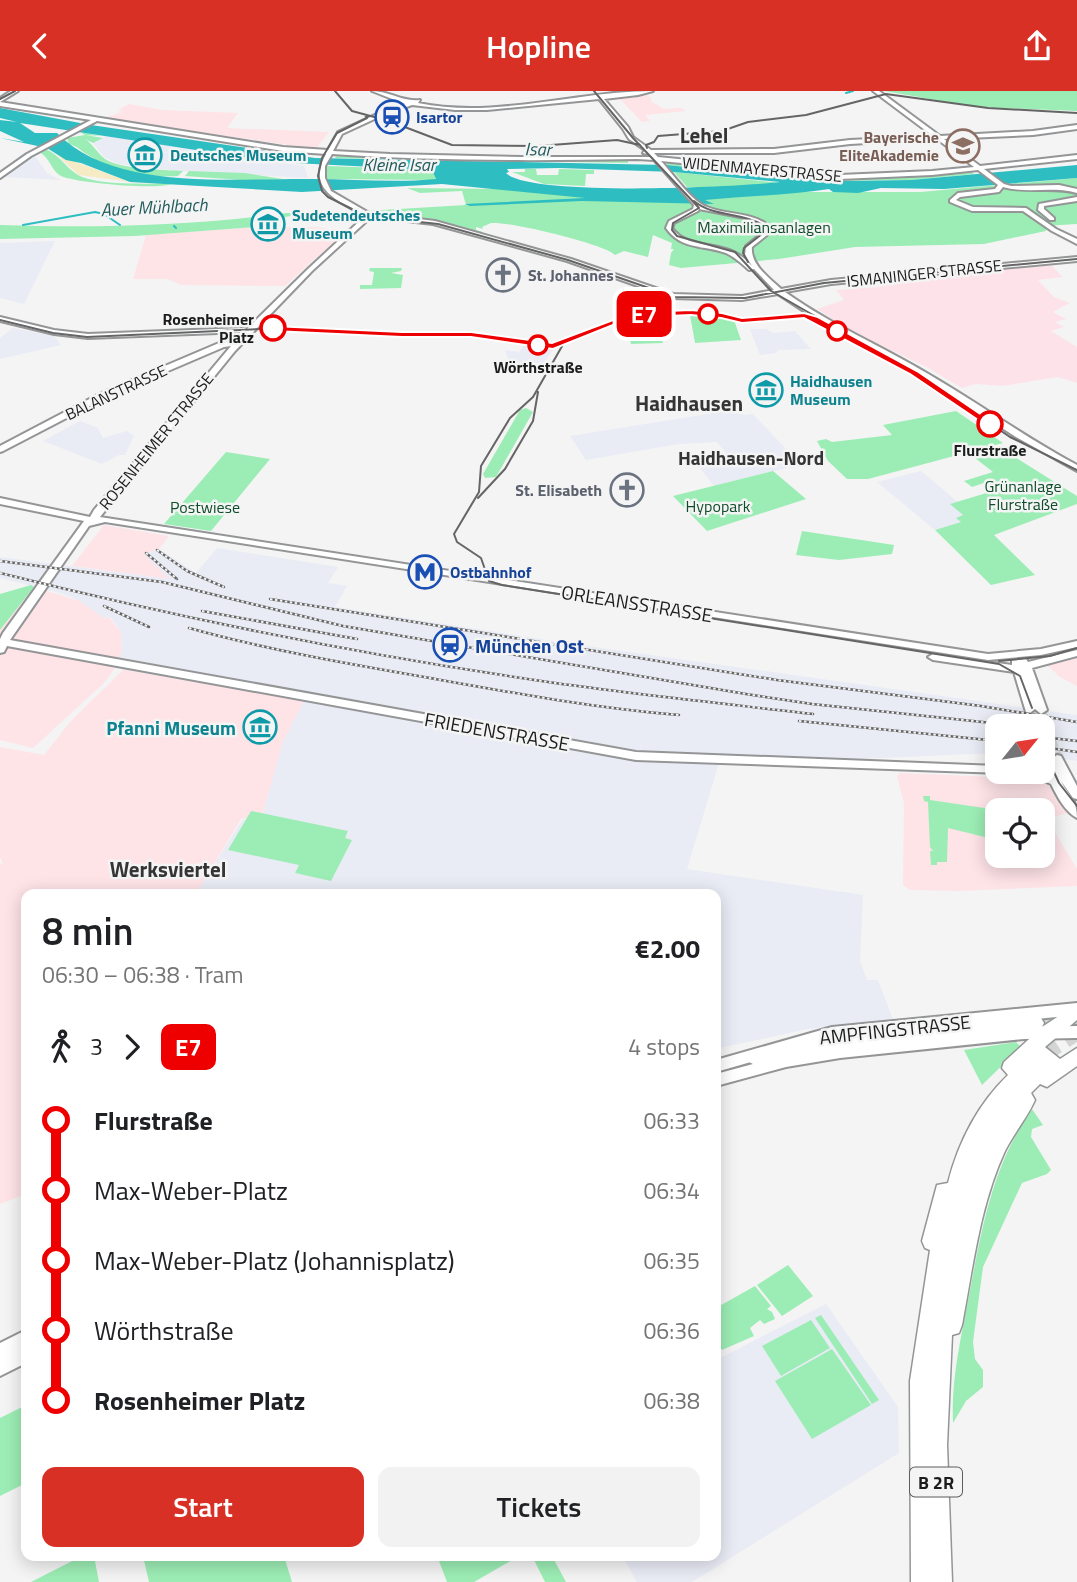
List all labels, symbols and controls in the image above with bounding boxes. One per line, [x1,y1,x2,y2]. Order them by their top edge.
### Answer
text: Hopline [486,22,591,70]
icon: back [21,27,59,65]
icon: share [1018,27,1056,65]
station icon: Isartor [373,98,411,136]
place label: Isartor [416,105,463,129]
district label: Lehel [680,119,728,151]
place label: Bayerische EliteAkademie [839,125,939,167]
school or university icon: Bayerische EliteAkademie [944,127,982,165]
water label: Isar [524,135,554,163]
museum icon: Deutsches Museum [126,136,164,174]
place label: Deutsches Museum [170,143,306,167]
street label: WIDENMAYERSTRASSE [681,150,843,188]
water label: Kleine Isar [362,151,438,178]
water label: Auer Mühlbach [100,191,209,223]
place label: Sudetendeutsches Museum [292,203,420,245]
museum icon: Sudetendeutsches Museum [249,205,287,243]
park label: Maximiliansanlagen [697,215,831,239]
street label: ISMANINGER STRASSE [845,253,1003,293]
church icon: St. Johannes [484,256,522,294]
place label: St. Johannes [528,263,614,287]
line badge: E7 [612,291,676,337]
text: E7 [631,296,657,332]
unlabelled marker [698,304,718,324]
place label: Rosenheimer Platz [162,307,254,349]
marker: Rosenheimer Platz [260,315,286,341]
unlabelled marker [827,321,847,341]
marker: Wörthstraße [528,335,548,355]
place label: Wörthstraße [493,355,583,379]
street label: BALANSTRASSE [61,358,171,426]
street label: ROSENHEIMER STRASSE [93,367,219,515]
place label: Haidhausen Museum [790,369,872,411]
museum icon: Haidhausen Museum [747,371,785,409]
district label: Haidhausen [635,387,743,419]
marker: Flurstraße [977,411,1003,437]
place label: Flurstraße [953,438,1027,462]
district label: Haidhausen-Nord [678,443,824,472]
church icon: St. Elisabeth [608,471,646,509]
park label: Grünanlage Flurstraße [984,474,1062,516]
place label: St. Elisabeth [515,478,602,502]
park label: Hypopark [685,494,751,518]
park label: Postwiese [170,495,240,519]
metro station icon: Ostbahnhof [406,553,444,591]
place label: Ostbahnhof [450,560,532,584]
street label: ORLEANSSTRASSE [559,577,715,629]
station icon: München Ost [431,626,469,664]
place label: München Ost [475,631,584,660]
street label: FRIEDENSTRASSE [422,704,572,758]
museum icon: Pfanni Museum [241,708,279,746]
place label: Pfanni Museum [106,713,236,742]
north arrow [985,714,1055,784]
map controls [985,714,1055,868]
button: locate [985,798,1055,868]
district label: Werksviertel [110,853,226,885]
text: 8 min [42,902,133,960]
text: €2.00 [635,929,700,968]
text: 06:30 – 06:38 · Tram [42,957,244,992]
street label: AMPFINGSTRASSE [818,1007,972,1051]
icon: walk [42,1028,80,1066]
icon: forward [113,1028,151,1066]
text: 3 [90,1029,103,1064]
text: E7 [175,1029,202,1065]
text: 4 stops [628,1029,700,1064]
text: Flurstraße [94,1101,213,1140]
text: 06:33 [643,1103,700,1138]
text: Max-Weber-Platz [94,1171,288,1210]
text: 06:34 [643,1173,700,1208]
text: Max-Weber-Platz (Johannisplatz) [94,1241,455,1280]
text: 06:35 [643,1243,700,1278]
text: Wörthstraße [94,1311,234,1350]
text: 06:36 [643,1313,700,1348]
text: Rosenheimer Platz [94,1381,305,1420]
text: 06:38 [643,1383,700,1418]
button: Start [42,1467,364,1547]
button: Tickets [378,1467,700,1547]
road number: B 2R [910,1467,962,1497]

